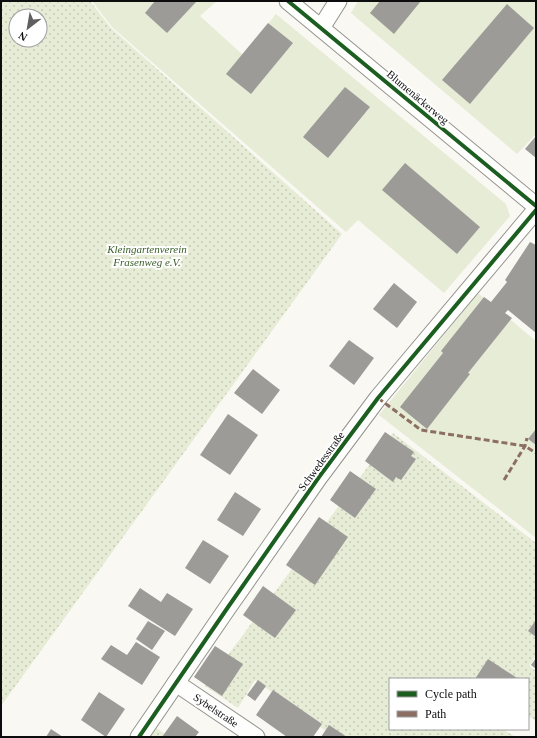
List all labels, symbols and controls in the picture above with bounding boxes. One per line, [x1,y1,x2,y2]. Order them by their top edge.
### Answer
north arrow [8,8,48,48]
text: N [16,29,29,44]
street label: Blumenäckerweg [385,68,452,127]
park label: Kleingartenverein Frasenweg e.V. [106,243,187,268]
street label: Schwedesstraße [295,429,347,493]
legend [389,678,529,730]
text: Cycle path [425,687,477,701]
street label: Sybelstraße [191,691,241,729]
text: Path [425,707,446,721]

